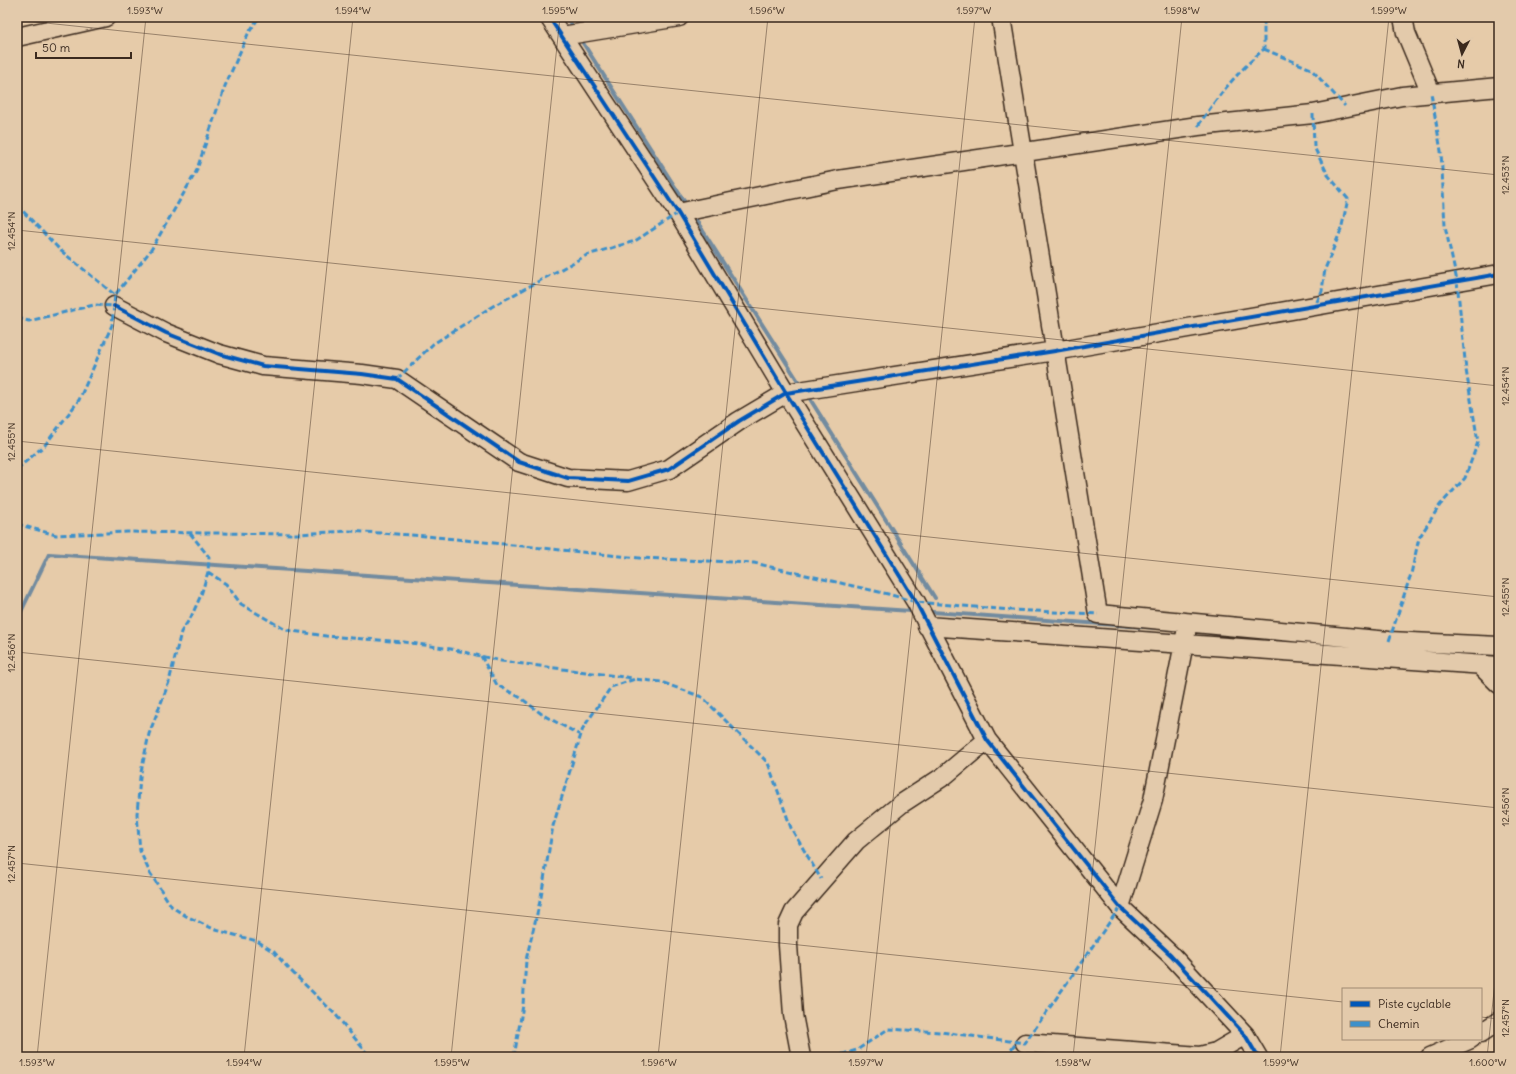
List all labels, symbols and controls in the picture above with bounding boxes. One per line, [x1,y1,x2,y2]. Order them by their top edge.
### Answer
text: 1.593°W [127,4,163,17]
text: 1.594°W [335,4,371,17]
text: 1.595°W [542,4,578,17]
text: 1.596°W [749,4,785,17]
text: 1.597°W [957,4,991,17]
text: 1.598°W [1164,4,1200,17]
text: 1.599°W [1371,4,1407,17]
scale bar [36,34,131,60]
north arrow [1442,34,1482,74]
text: 50 m [42,40,71,55]
text: N [1456,57,1465,71]
text: 12.453°N [1499,156,1512,194]
text: 12.454°N [5,212,18,250]
text: 12.454°N [1499,367,1512,405]
text: 12.455°N [5,423,18,461]
text: 12.455°N [1499,578,1512,616]
text: 12.456°N [5,634,18,672]
text: 12.456°N [1499,788,1512,826]
text: 12.457°N [5,845,18,883]
legend [1342,988,1482,1040]
text: Piste cyclable [1378,996,1451,1011]
text: 12.457°N [1499,999,1512,1037]
text: Chemin [1378,1016,1420,1031]
text: 1.593°W [19,1056,55,1069]
text: 1.594°W [226,1056,262,1069]
text: 1.595°W [434,1056,470,1069]
text: 1.596°W [641,1056,677,1069]
text: 1.597°W [849,1056,883,1069]
text: 1.598°W [1055,1056,1091,1069]
text: 1.599°W [1263,1056,1299,1069]
text: 1.600°W [1469,1056,1507,1069]

